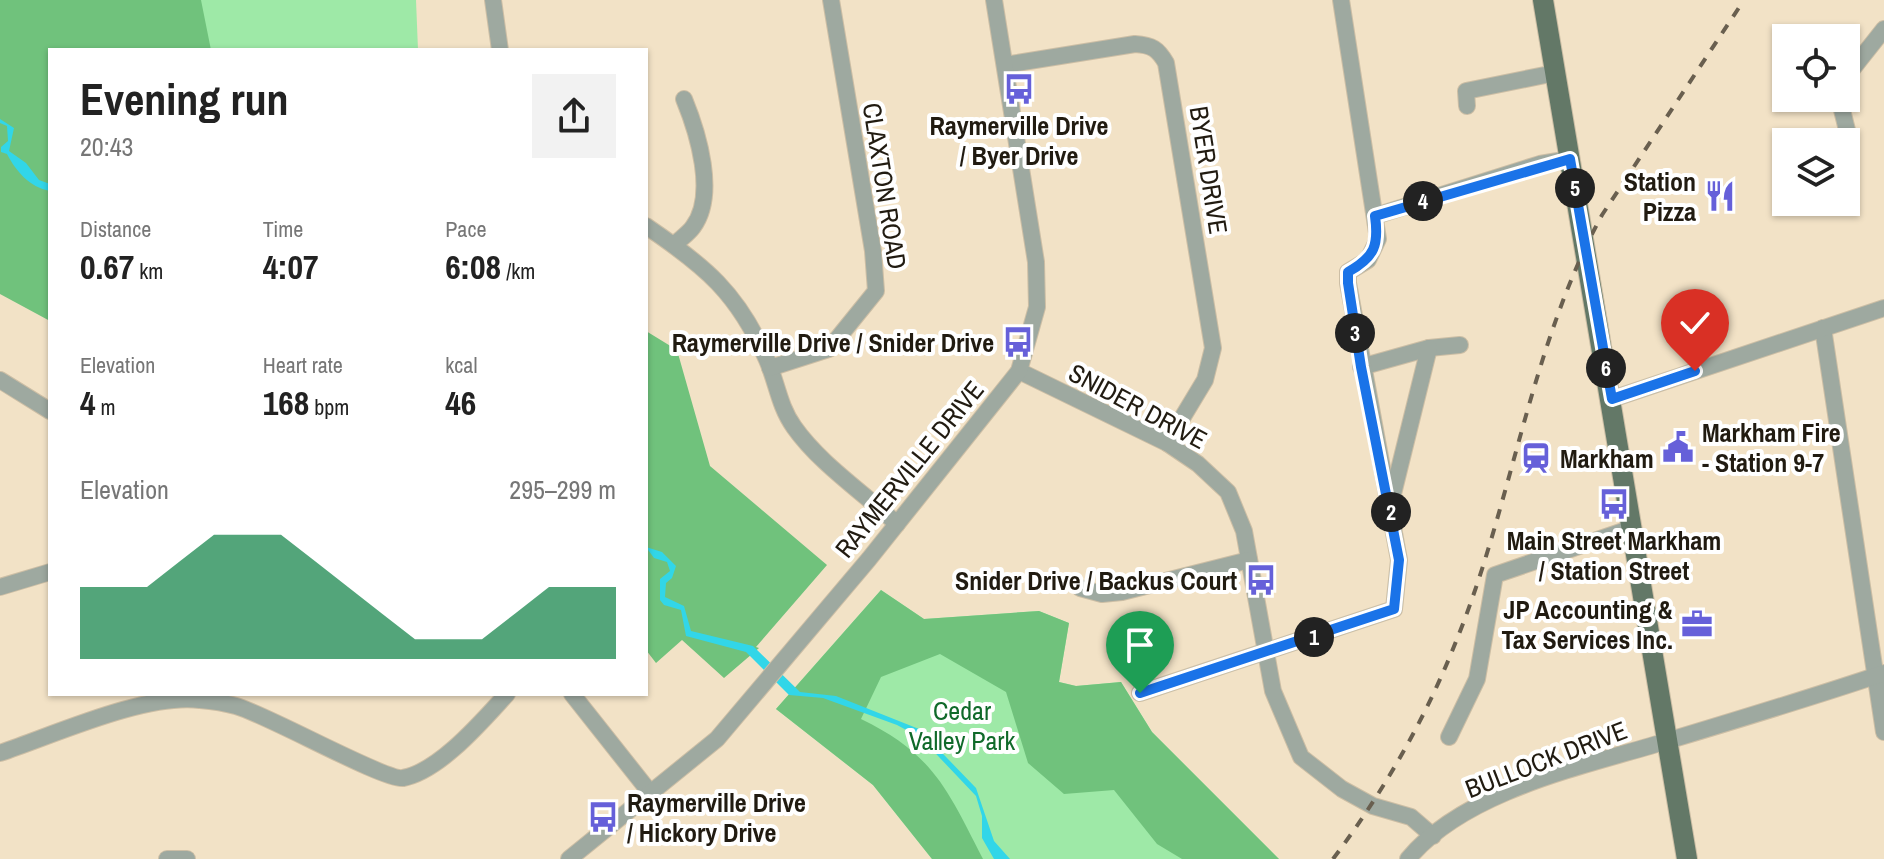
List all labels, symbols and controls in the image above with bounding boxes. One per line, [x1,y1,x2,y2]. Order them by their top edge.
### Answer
map controls [1772,24,1860,216]
button: locate [1772,24,1860,112]
text: Evening run [80,69,289,129]
bus stop icon: Raymerville Drive / Byer Drive [1002,72,1036,106]
button: share [532,74,616,158]
street label: CLAXTON ROAD [855,100,915,272]
street label: BYER DRIVE [1182,103,1236,237]
place label: Raymerville Drive / Byer Drive [930,108,1108,173]
button: layers [1772,128,1860,216]
text: 20:43 [80,129,133,164]
place label: Station Pizza [1624,164,1696,229]
pin: 5 [1555,168,1595,208]
text: 5 [1570,173,1580,203]
restaurant icon: Station Pizza [1703,179,1737,213]
pin: 4 [1403,181,1443,221]
text: 4 [1418,186,1428,216]
text: Distance [80,214,151,244]
text: Time [263,214,303,244]
text: Pace [445,214,486,244]
text: 0.67 [80,244,134,290]
text: 4:07 [263,244,318,290]
text: 6:08 [445,244,501,290]
text: km [134,256,163,286]
text: /km [501,256,535,286]
pin [1661,289,1729,371]
icon: check [1673,301,1717,345]
pin: 3 [1335,313,1375,353]
text: 3 [1350,318,1360,348]
place label: Raymerville Drive / Snider Drive [672,325,994,360]
bus stop icon: Raymerville Drive / Snider Drive [1001,325,1035,359]
pin: 6 [1586,348,1626,388]
text: Elevation [80,350,155,380]
text: Heart rate [263,350,343,380]
text: kcal [445,350,477,380]
text: 6 [1601,353,1611,383]
street label: SNIDER DRIVE [1063,355,1213,457]
street label: RAYMERVILLE DRIVE [827,373,991,565]
text: 4 [80,380,96,426]
text: 168 [263,380,309,426]
text: 46 [445,380,476,426]
text: m [96,392,116,422]
text: bpm [309,392,349,422]
place label: Markham Fire - Station 9-7 [1702,415,1841,480]
public building icon: Markham Fire - Station 9-7 [1661,430,1695,464]
station icon: Markham [1519,441,1553,475]
place label: Markham [1560,441,1654,476]
text: Elevation [80,472,169,507]
text: 295–299 m [509,472,616,507]
bus stop icon: Main Street Markham / Station Street [1597,487,1631,521]
pin: 2 [1371,492,1411,532]
text: 2 [1386,497,1396,527]
place label: Main Street Markham / Station Street [1507,523,1721,588]
place label: Snider Drive / Backus Court [955,563,1237,598]
bus stop icon: Snider Drive / Backus Court [1244,563,1278,597]
place label: JP Accounting & Tax Services Inc. [1502,592,1673,657]
office icon: JP Accounting & Tax Services Inc. [1680,607,1714,641]
pin [1106,611,1174,693]
pin: 1 [1294,617,1334,657]
text: 1 [1309,622,1319,652]
icon: arrive [1118,623,1162,667]
park label: Cedar Valley Park [909,693,1015,758]
street label: BULLOCK DRIVE [1460,712,1632,806]
place label: Raymerville Drive / Hickory Drive [627,785,806,850]
bus stop icon: Raymerville Drive / Hickory Drive [586,800,620,834]

